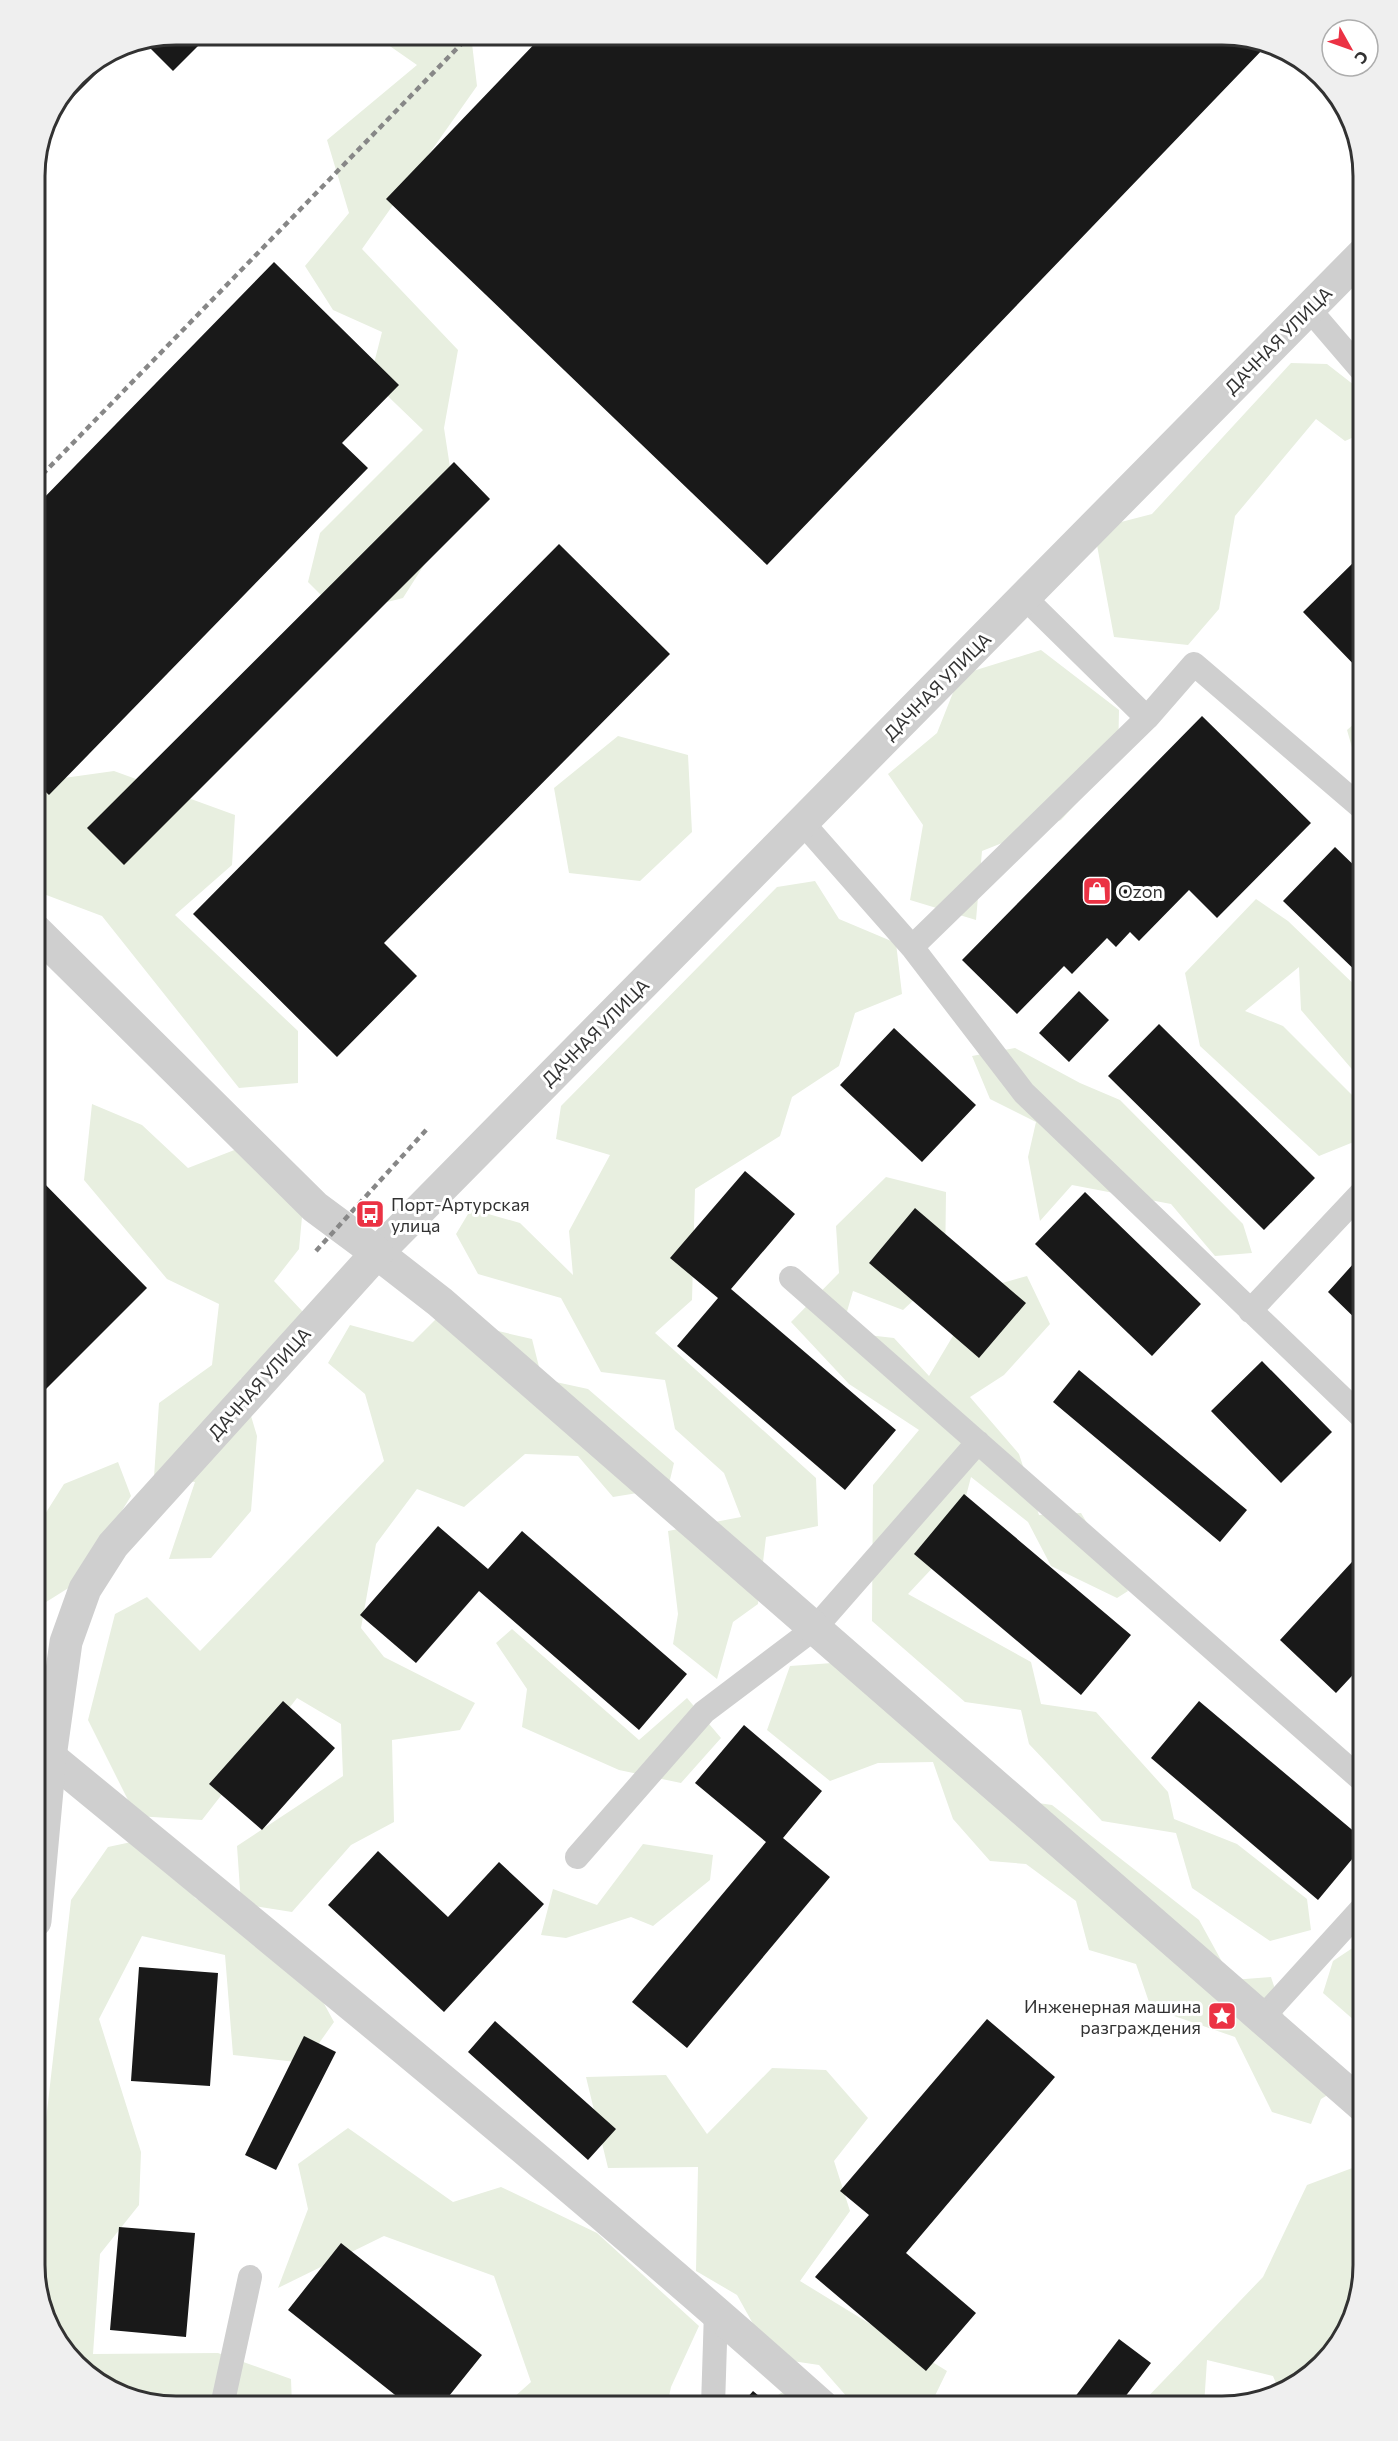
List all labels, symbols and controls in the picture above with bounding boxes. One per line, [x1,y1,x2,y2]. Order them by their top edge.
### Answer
north arrow [1320,18,1380,78]
text: С [1351,48,1373,68]
street label: ДАЧНАЯ УЛИЦА [1220,282,1336,398]
street label: ДАЧНАЯ УЛИЦА [879,628,995,744]
shop icon: Ozon [1081,875,1113,907]
place label: Ozon [1118,880,1163,902]
street label: ДАЧНАЯ УЛИЦА [537,974,653,1090]
place label: Порт-Артурская улица [391,1193,530,1236]
bus stop icon: Порт-Артурская улица [354,1198,386,1230]
street label: ДАЧНАЯ УЛИЦА [203,1323,315,1443]
place label: Инженерная машина разграждения [1024,1995,1201,2038]
place icon: Инженерная машина разграждения [1206,2000,1238,2032]

